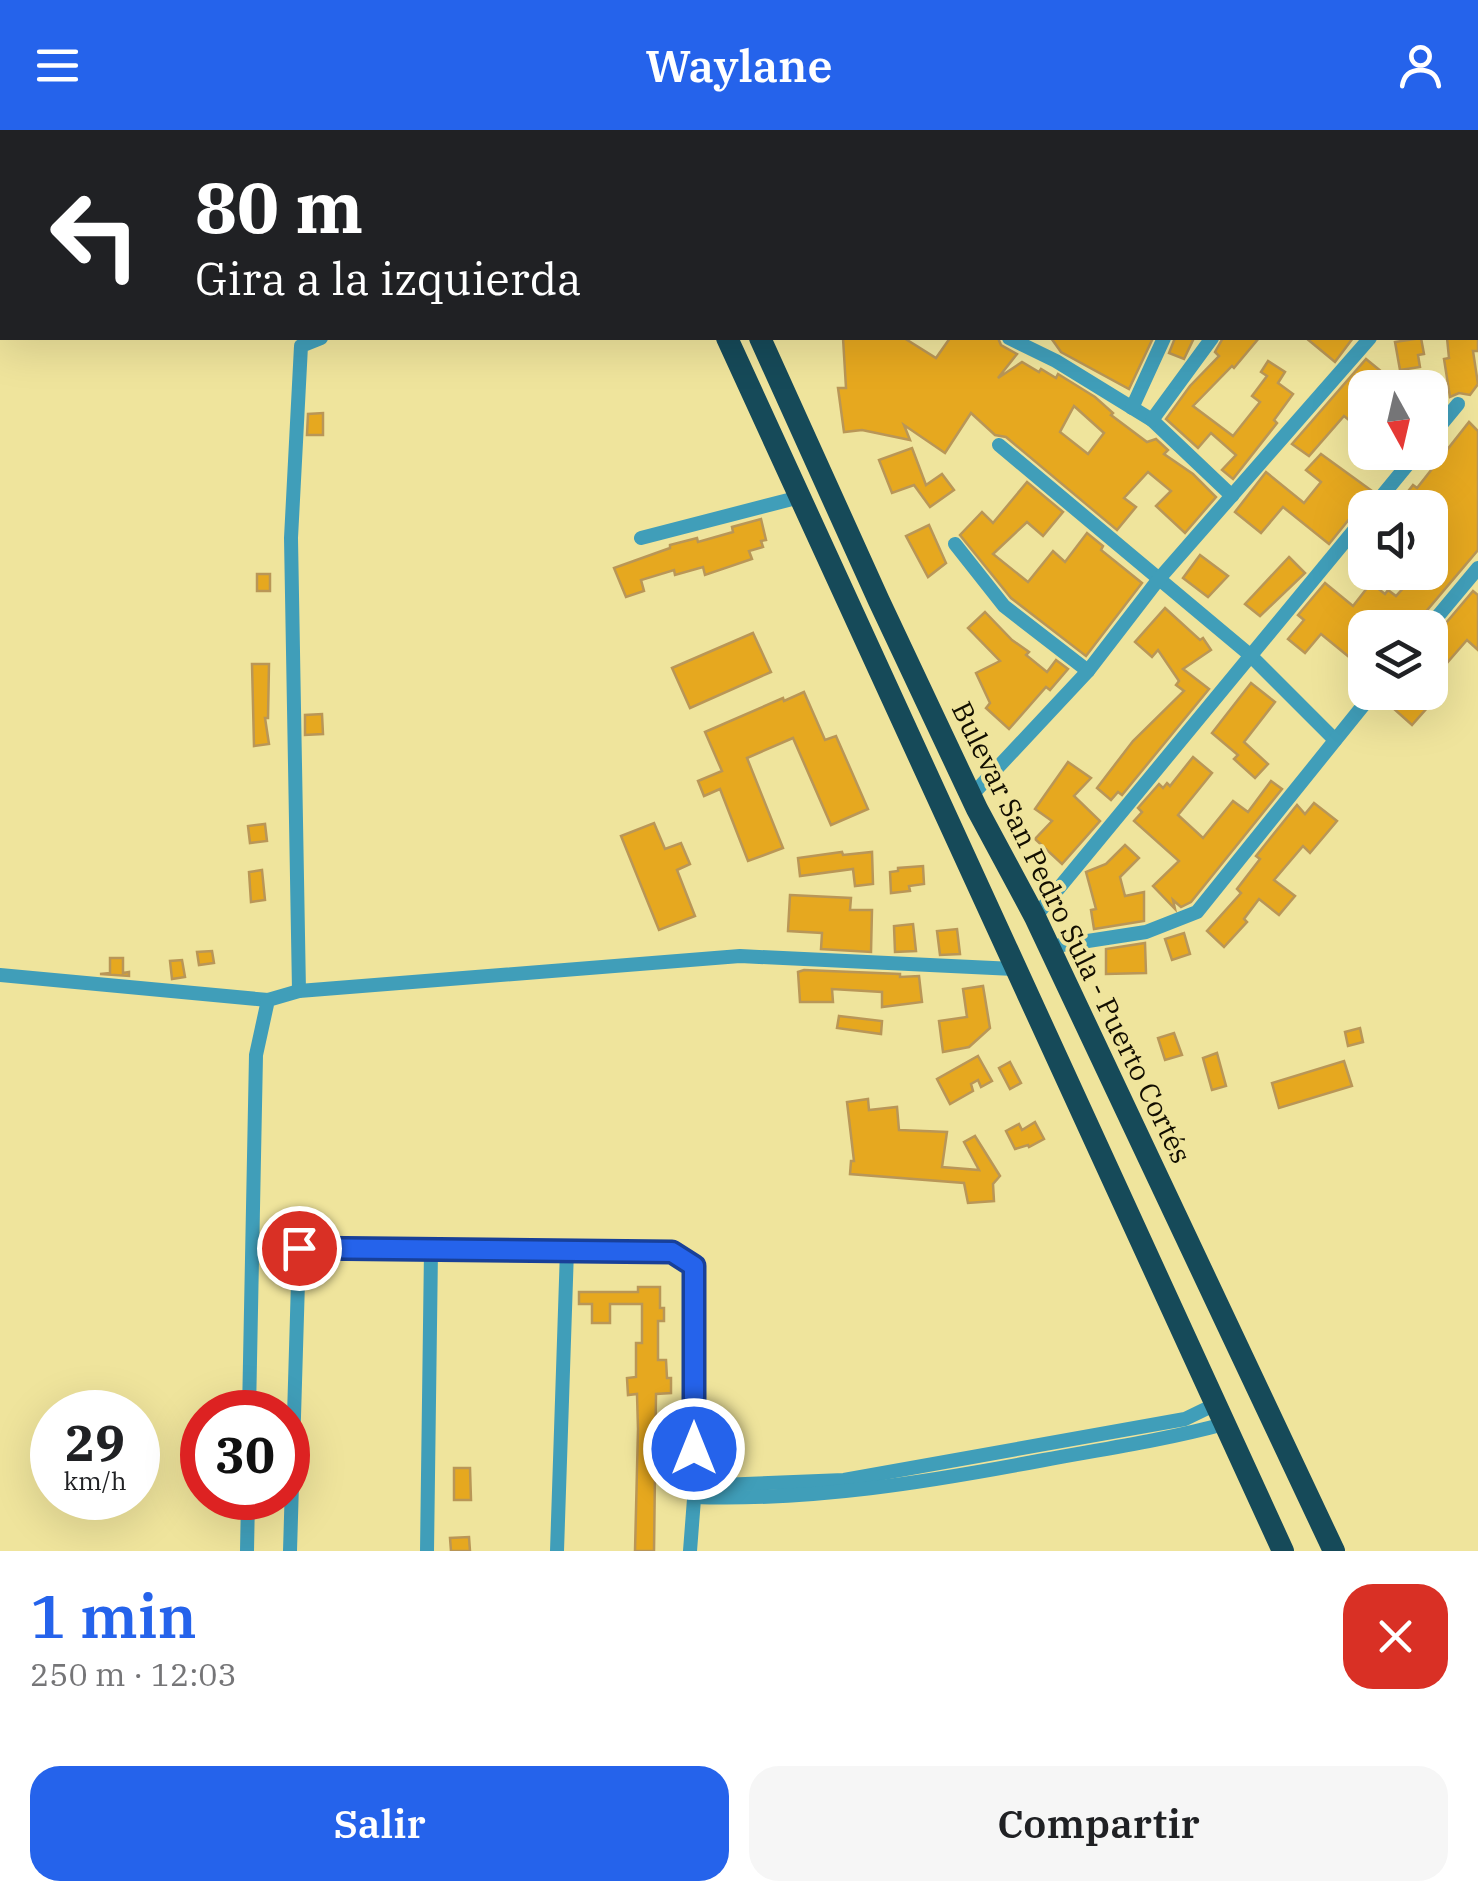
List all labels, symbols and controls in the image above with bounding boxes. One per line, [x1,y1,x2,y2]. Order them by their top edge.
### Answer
text: Waylane [645,36,833,94]
icon: menu [30,38,85,93]
icon: person [1393,38,1448,93]
text: 80 m [195,161,363,252]
icon: left [30,170,160,300]
text: Gira a la izquierda [195,249,582,307]
north arrow [1348,370,1448,470]
map controls [1348,370,1448,710]
button: sound [1348,490,1448,590]
button: layers [1348,610,1448,710]
street label: Bulevar San Pedro Sula - Puerto Cortés [944,695,1200,1169]
pin [257,1206,342,1291]
icon: arrive [272,1221,327,1276]
speed limit sign: 30 [180,1390,310,1520]
position arrow [642,1397,746,1501]
text: 29 [65,1410,125,1475]
text: km/h [63,1464,127,1497]
text: 1 min [30,1576,197,1655]
button: close [1343,1584,1448,1689]
text: 250 m · 12:03 [30,1653,237,1695]
button: Salir [30,1766,729,1881]
button: Compartir [749,1766,1448,1881]

